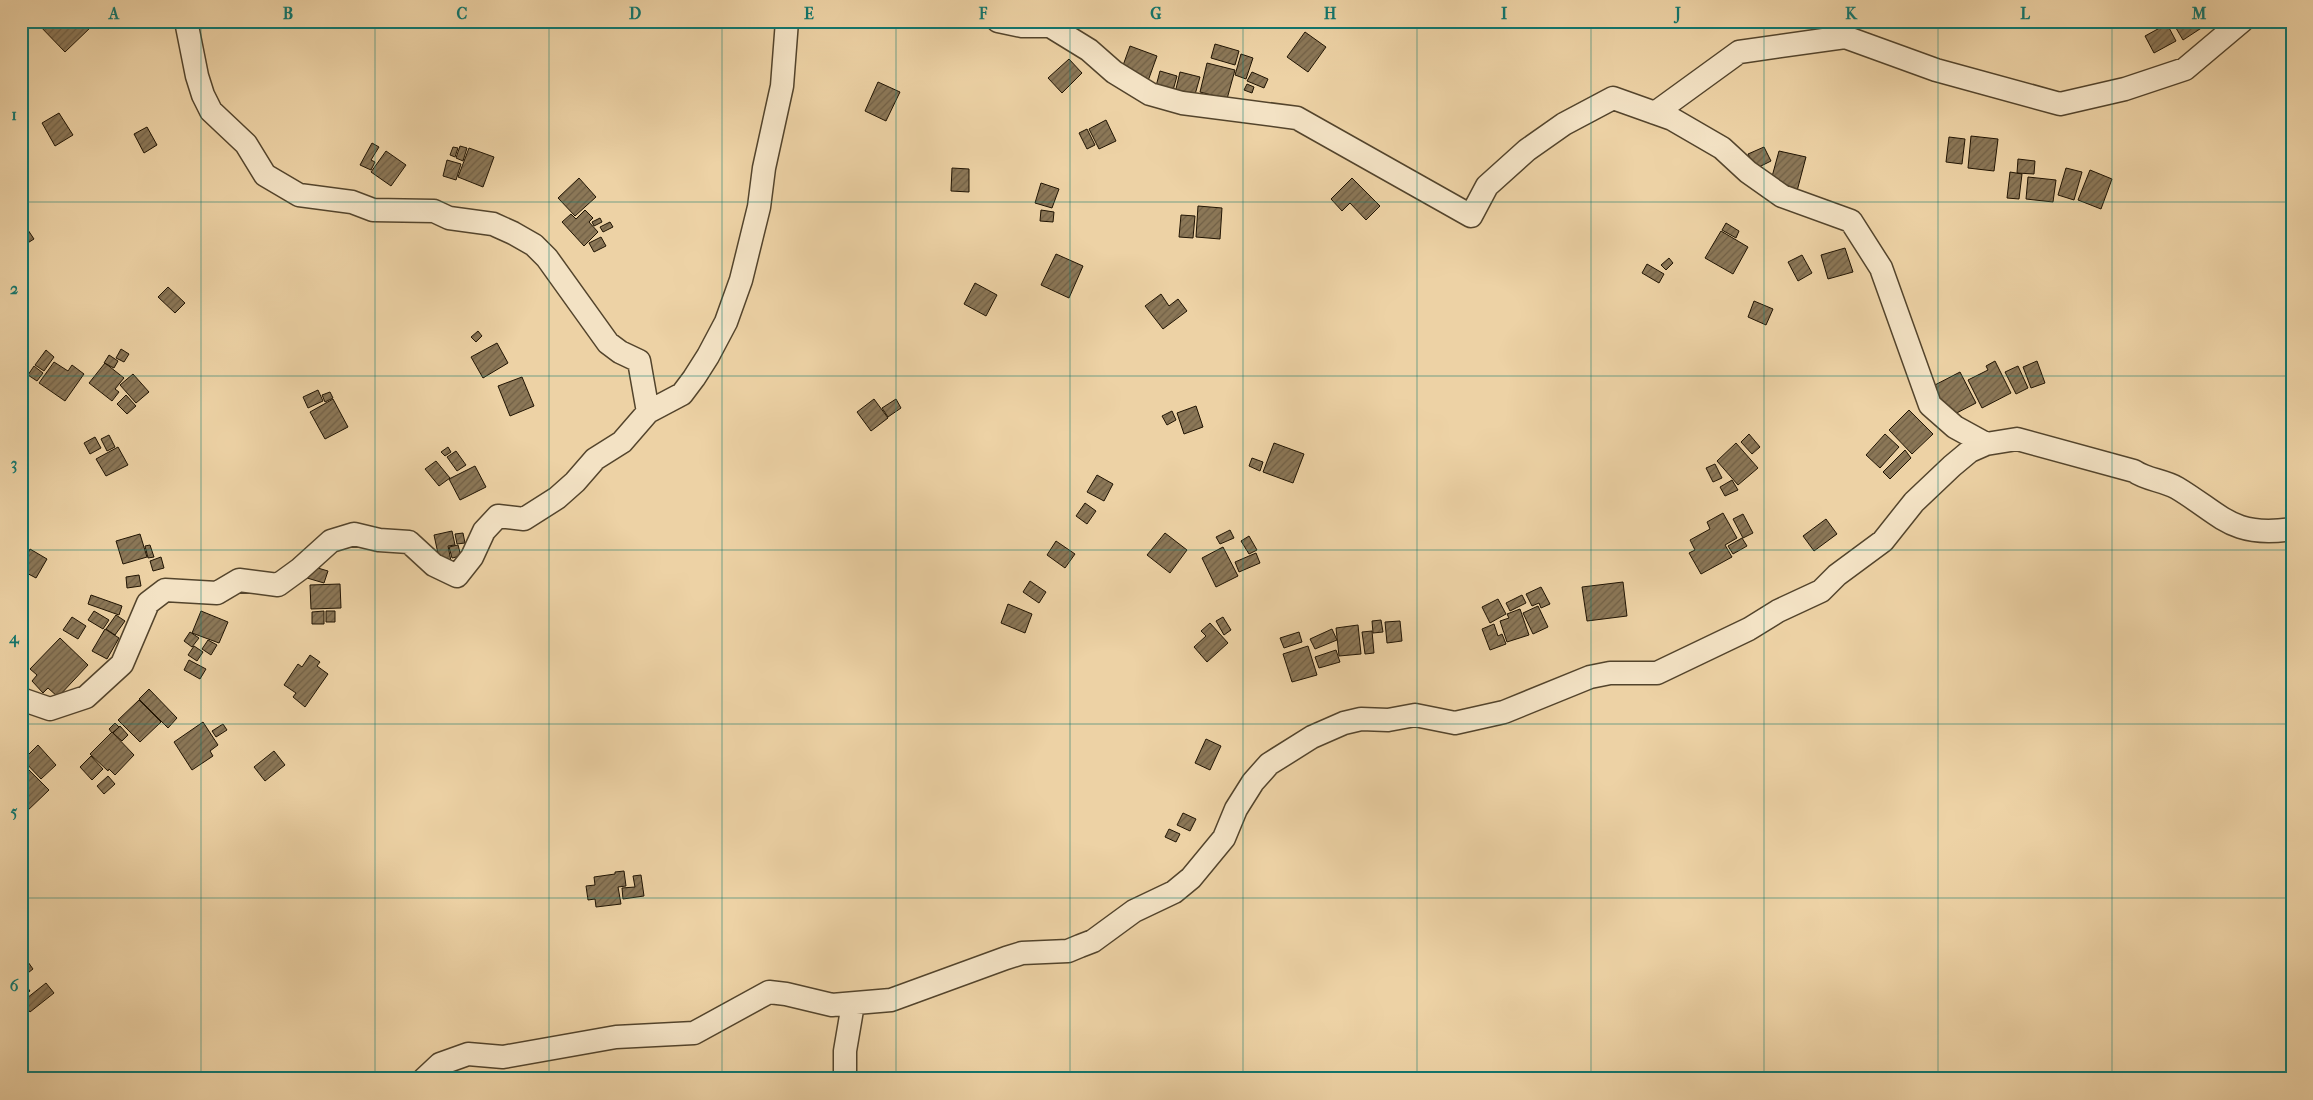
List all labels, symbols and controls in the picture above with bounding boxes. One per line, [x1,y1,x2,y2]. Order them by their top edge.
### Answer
text: A [108,4,120,23]
text: B [283,4,293,23]
text: C [457,4,468,23]
text: D [629,4,641,23]
text: E [804,4,814,23]
text: F [978,4,988,23]
text: G [1150,4,1162,23]
text: H [1324,4,1337,23]
text: I [1501,4,1508,23]
text: J [1673,4,1681,24]
text: K [1845,4,1858,23]
text: L [2020,4,2030,23]
text: M [2191,4,2207,23]
text: 1 [11,105,17,124]
text: 2 [10,279,18,298]
text: 3 [11,454,17,474]
text: 4 [8,628,20,648]
text: 5 [11,802,18,821]
text: 6 [10,976,19,995]

